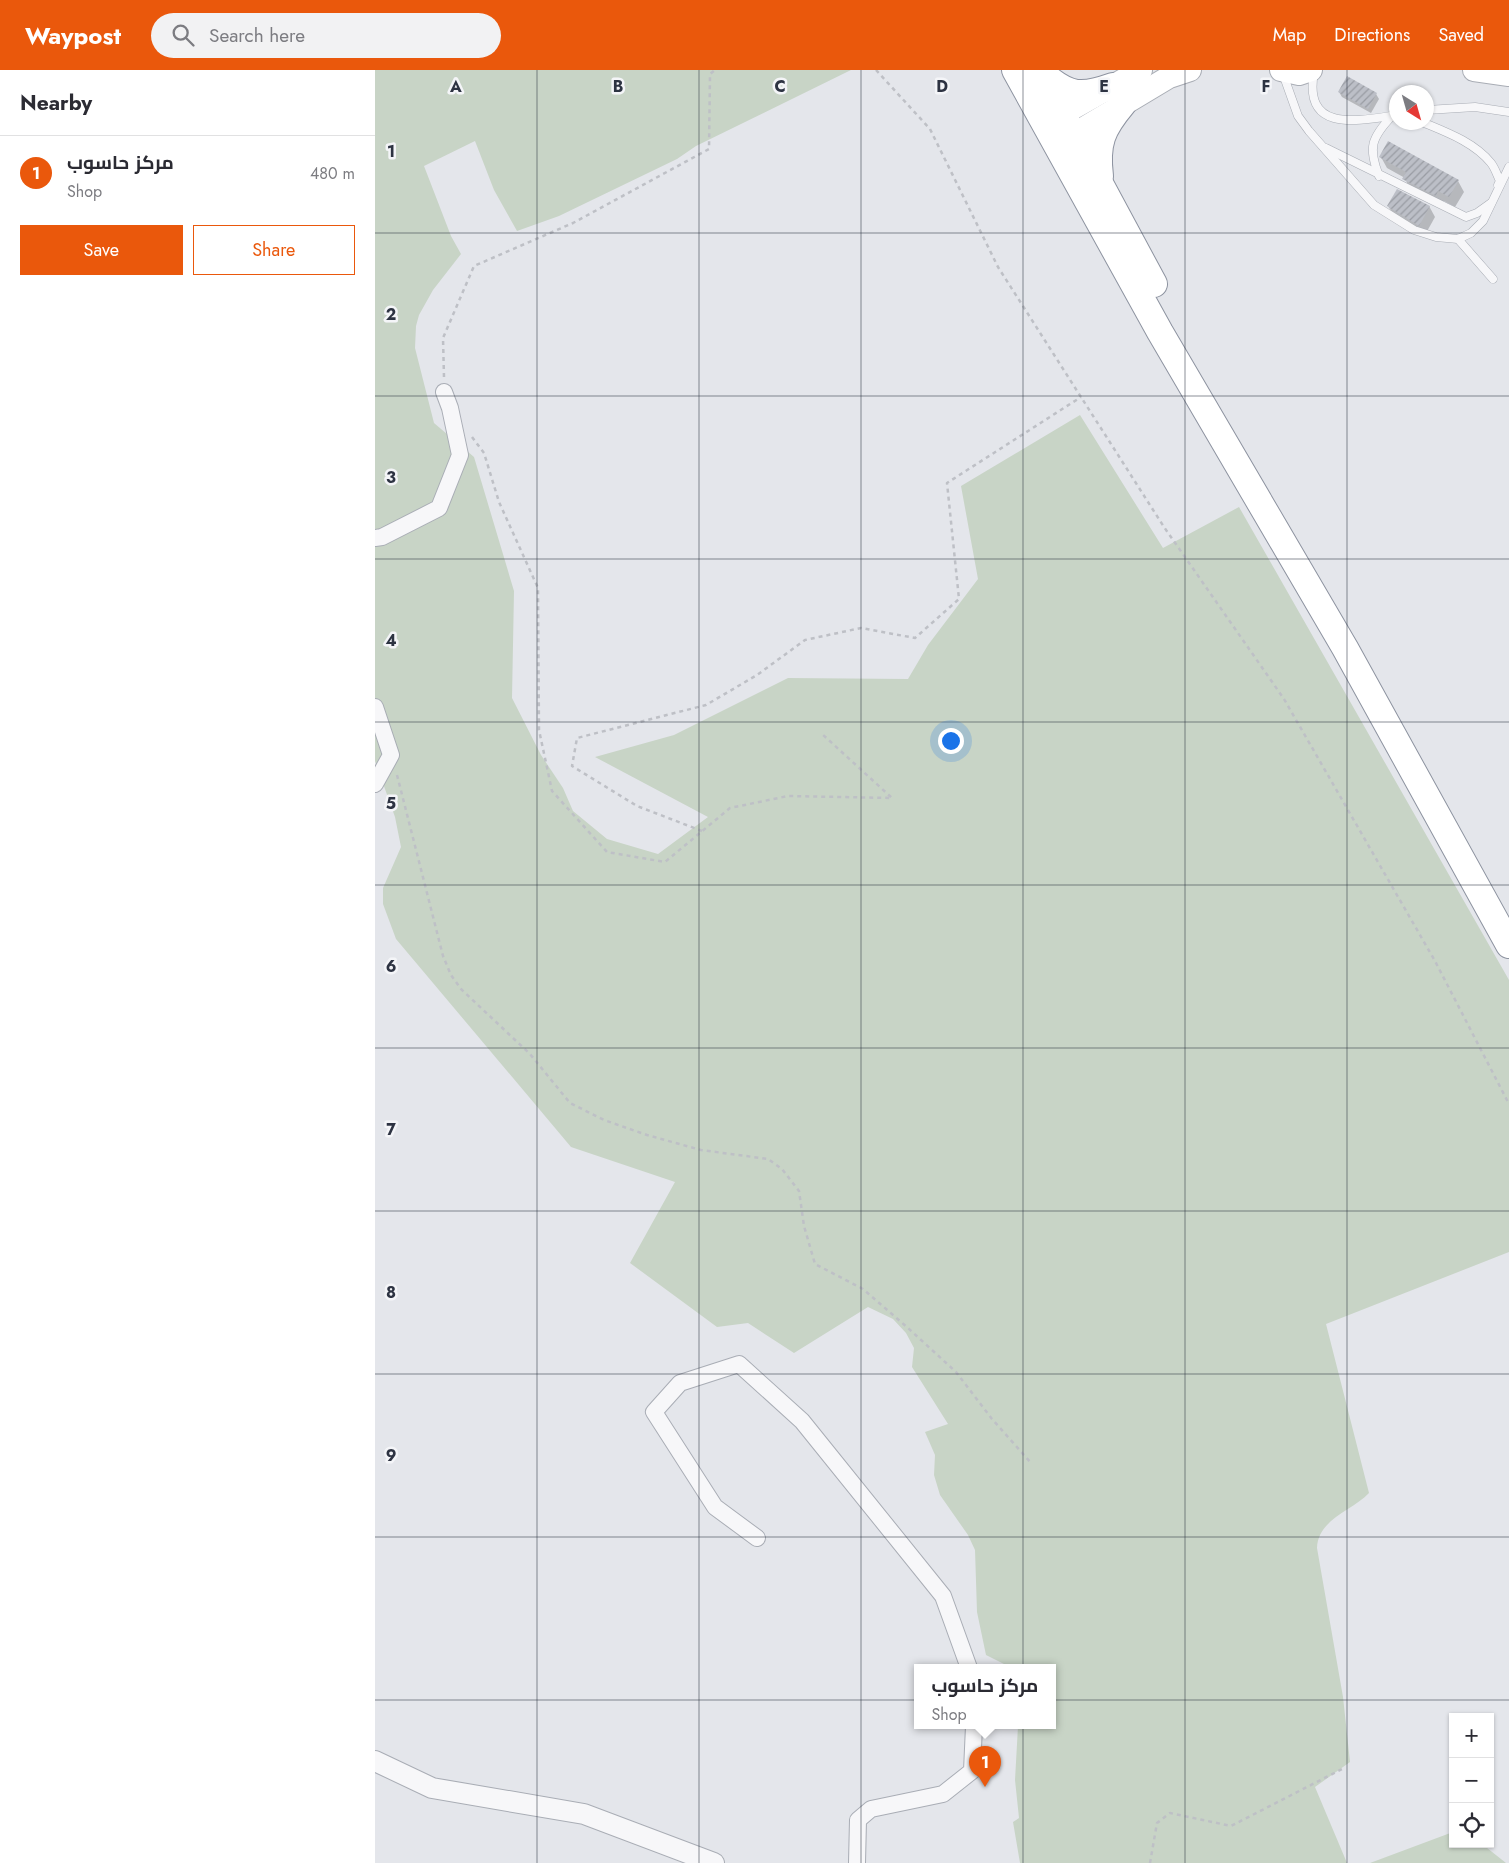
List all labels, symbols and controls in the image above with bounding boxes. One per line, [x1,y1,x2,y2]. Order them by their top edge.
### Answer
search box [151,13,501,58]
text: Waypost [25,18,121,53]
icon: search [169,21,197,49]
text: Search here [209,22,305,49]
text: Map [1273,22,1306,48]
text: Directions [1334,22,1410,48]
text: Saved [1438,22,1484,48]
text: A [449,75,462,98]
text: B [613,75,623,98]
text: C [774,75,786,98]
text: D [936,75,948,98]
text: E [1099,75,1109,98]
text: F [1262,75,1270,98]
north arrow [1389,85,1434,130]
text: Nearby [20,88,92,118]
text: 1 [387,140,395,163]
text: مركز حاسوب [67,149,174,176]
text: 1 [32,162,40,185]
text: 480 m [310,162,355,185]
text: Shop [67,180,102,203]
button: Save [20,225,183,275]
button: Share [193,225,355,275]
text: 2 [386,303,396,326]
text: 3 [386,466,396,489]
text: 4 [385,629,397,652]
your location [938,728,964,754]
text: 5 [386,792,396,815]
text: 6 [386,955,396,978]
text: 7 [386,1118,396,1141]
text: 8 [386,1281,396,1304]
text: 9 [386,1444,396,1467]
popup [914,1664,1056,1729]
text: مركز حاسوب [932,1672,1038,1699]
text: Shop [932,1703,967,1726]
map controls [1449,1713,1494,1848]
button: + [1449,1713,1494,1758]
pin: 1 [969,1746,1001,1787]
button: − [1449,1758,1494,1803]
button: locate [1449,1803,1494,1848]

